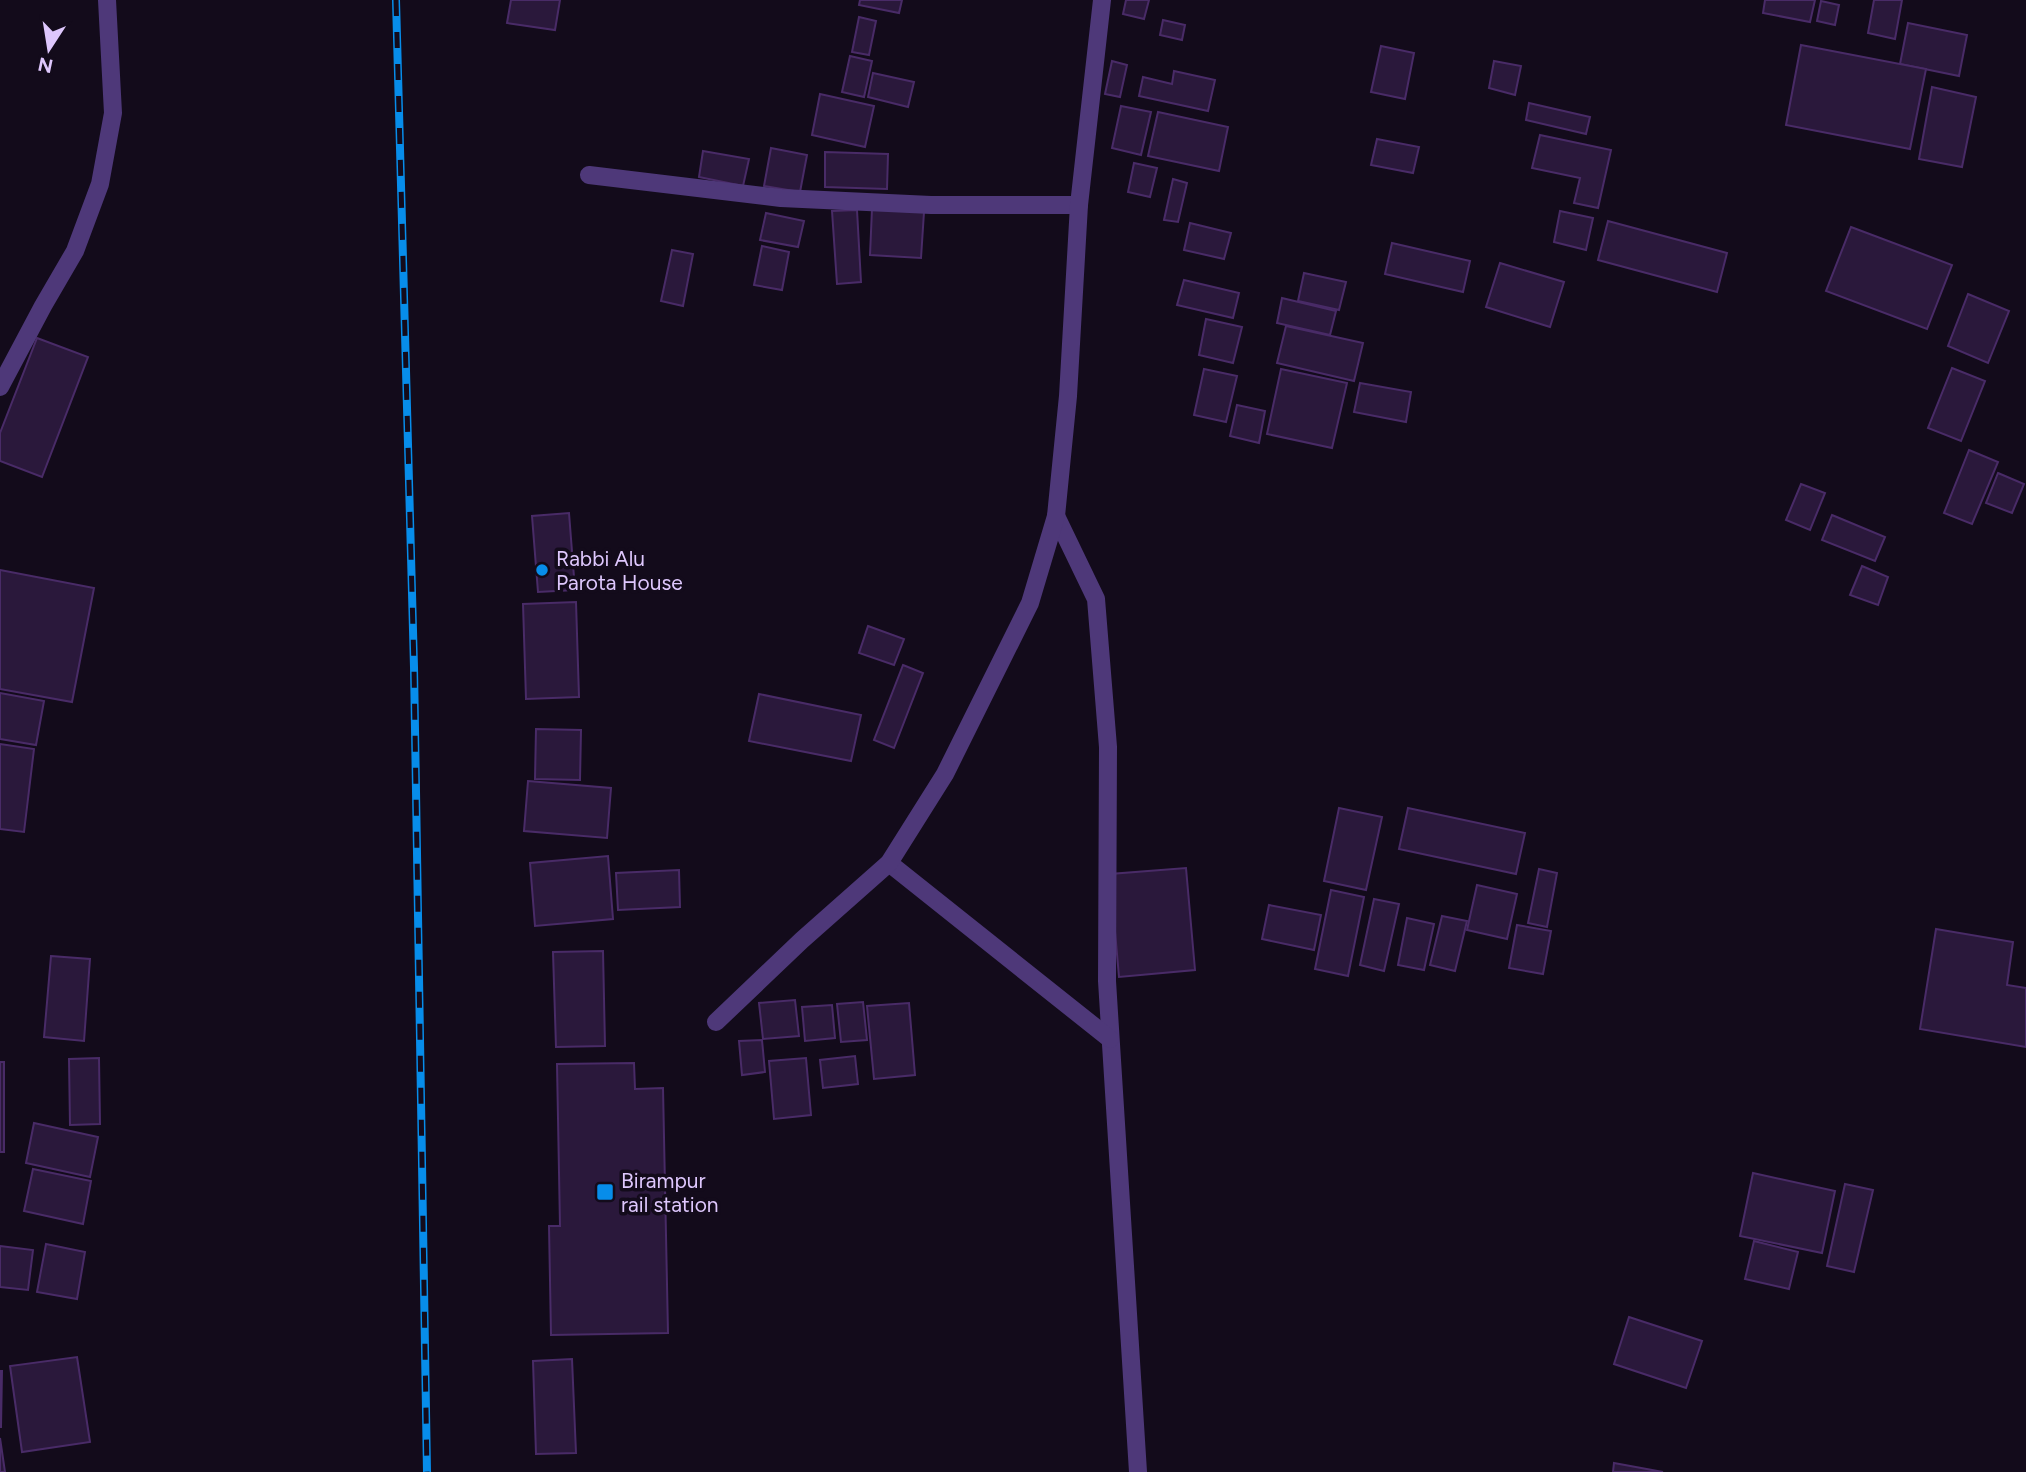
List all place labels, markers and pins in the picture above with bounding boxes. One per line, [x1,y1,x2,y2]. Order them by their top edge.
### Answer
place label: Rabbi Alu Parota House [556,546,683,595]
marker: Rabbi Alu Parota House [534,562,550,578]
place label: Birampur rail station [621,1168,719,1217]
marker: Birampur rail station [595,1182,615,1202]

